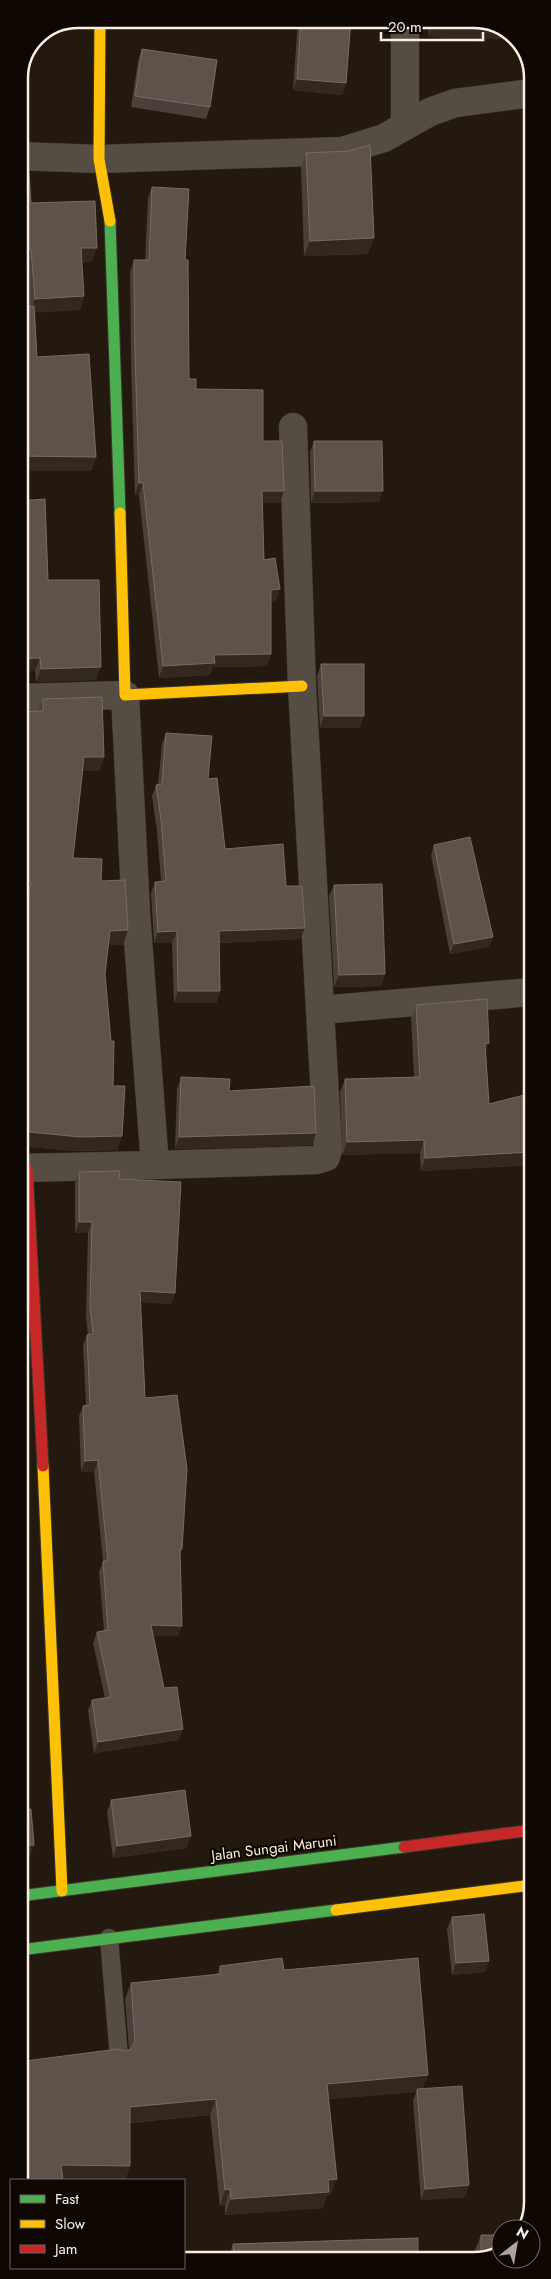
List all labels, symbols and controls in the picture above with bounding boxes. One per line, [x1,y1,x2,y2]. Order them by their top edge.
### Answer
scale bar [381,10,484,42]
text: 20 m [388,16,422,38]
street label: Jalan Sungai Maruni [208,1829,338,1867]
legend [10,2179,185,2269]
text: Fast [55,2188,79,2210]
text: Slow [55,2213,86,2235]
north arrow [491,2219,541,2269]
text: N [513,2221,533,2244]
text: Jam [53,2238,78,2260]

